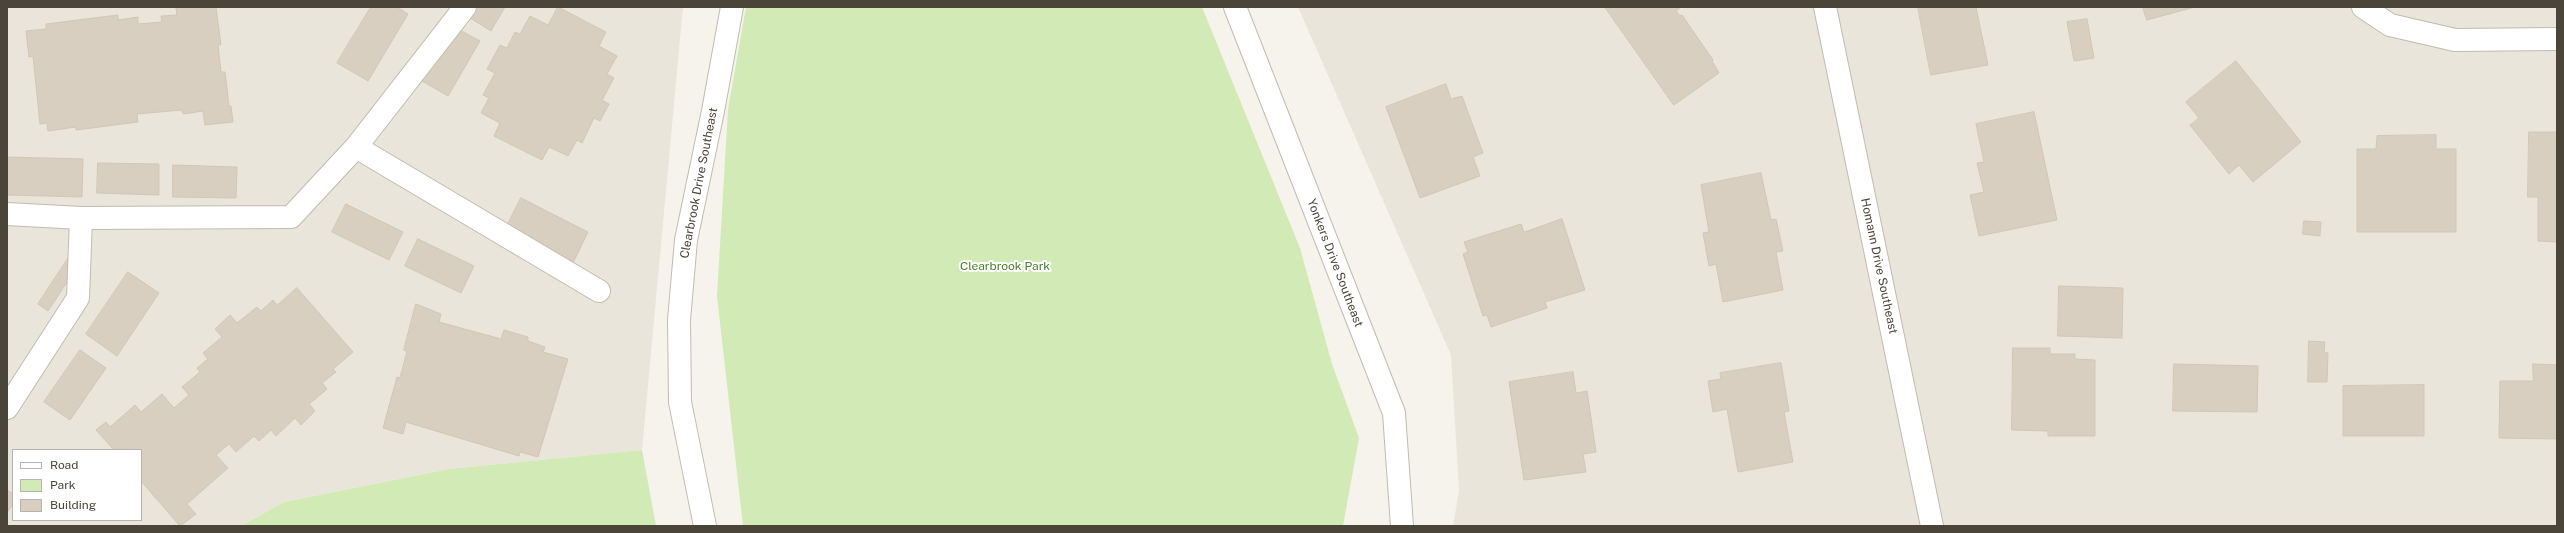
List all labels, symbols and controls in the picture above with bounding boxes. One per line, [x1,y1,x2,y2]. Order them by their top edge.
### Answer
street label: Clearbrook Drive Southeast [677,106,721,260]
street label: Yonkers Drive Southeast [1304,197,1366,329]
street label: Homann Drive Southeast [1858,197,1900,335]
park label: Clearbrook Park [960,259,1050,273]
legend [12,449,142,521]
text: Road [50,458,78,472]
text: Park [50,478,76,492]
text: Building [50,498,96,512]

